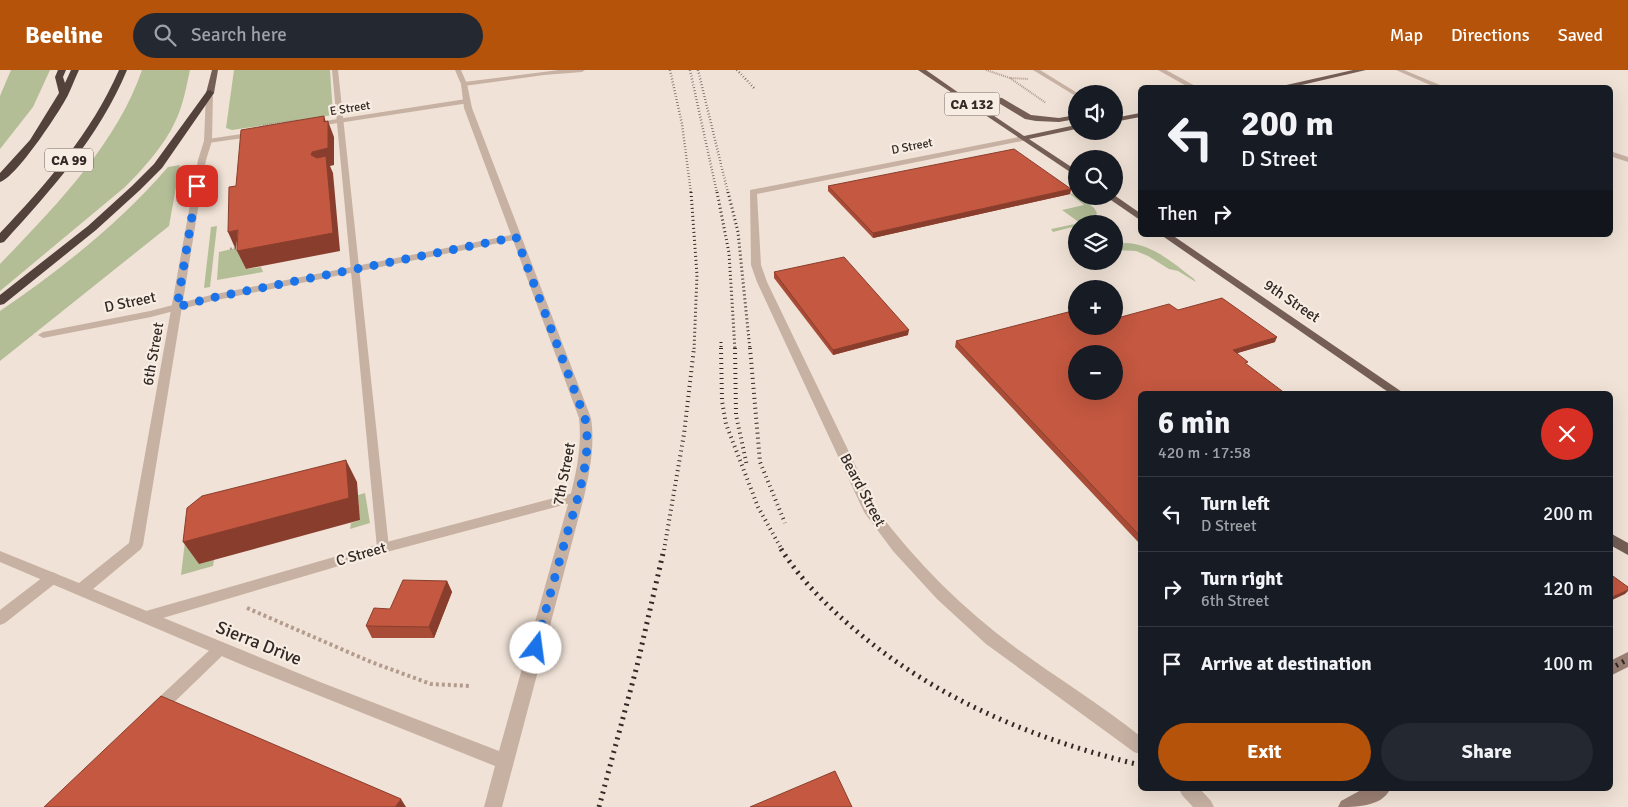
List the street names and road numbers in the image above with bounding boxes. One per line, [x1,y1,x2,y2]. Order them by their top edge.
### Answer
road number: CA 132 [944,92,1000,116]
street label: E Street [329,98,371,119]
street label: D Street [890,135,934,158]
road number: CA 99 [45,148,93,172]
street label: 9th Street [1260,276,1324,326]
street label: D Street [103,288,157,316]
street label: 6th Street [139,321,167,387]
street label: 7th Street [549,441,579,507]
street label: Beard Street [836,450,890,530]
street label: C Street [334,538,388,570]
street label: Sierra Drive [213,616,305,670]

